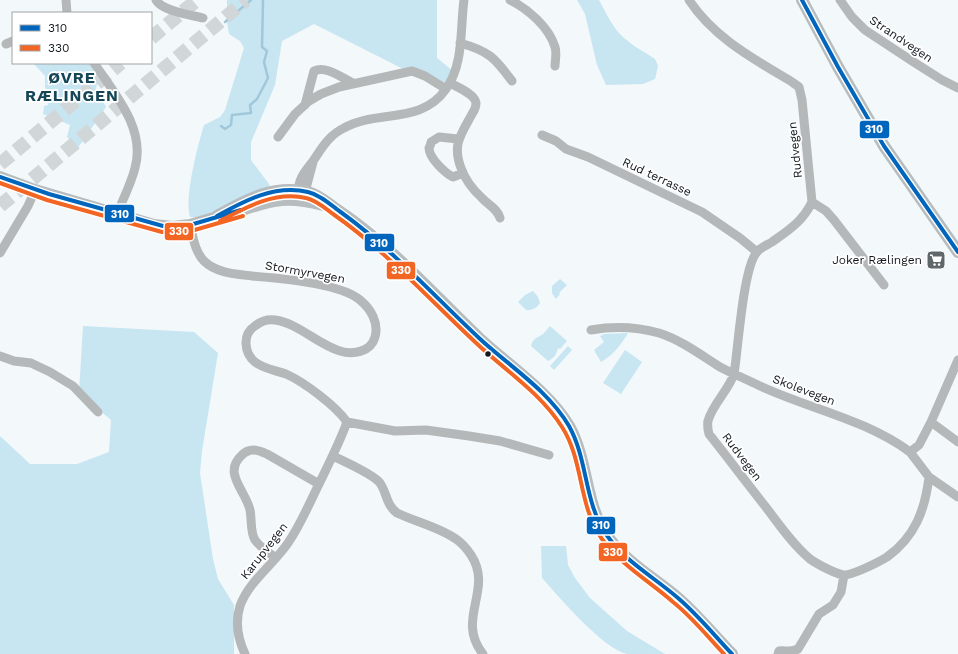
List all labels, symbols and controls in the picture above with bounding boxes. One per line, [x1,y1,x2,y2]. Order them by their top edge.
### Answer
legend [12,12,152,64]
street label: Strandvegen [867,13,935,65]
text: 310 [48,21,67,35]
text: 330 [48,41,69,55]
district label: ØVRE RÆLINGEN [25,68,119,105]
line badge: 310 [859,120,890,139]
street label: Rudvegen [785,121,805,179]
text: 310 [865,123,883,136]
street label: Rud terrasse [620,155,694,199]
line badge: 310 [104,204,135,223]
text: 310 [111,208,129,221]
line badge: 330 [164,222,194,241]
text: 330 [169,225,189,238]
line badge: 310 [364,233,395,252]
text: 310 [370,237,388,250]
supermarket icon: Joker Rælingen [925,249,947,271]
place label: Joker Rælingen [832,253,922,267]
street label: Stormyrvegen [264,258,346,286]
line badge: 330 [386,261,416,280]
text: 330 [391,264,411,277]
unlabelled marker [483,349,493,359]
street label: Skolevegen [771,372,837,408]
street label: Rudvegen [719,430,765,484]
line badge: 310 [586,516,616,535]
text: 310 [592,519,610,532]
street label: Karupvegen [237,520,291,582]
line badge: 330 [598,542,628,562]
text: 330 [603,546,623,559]

